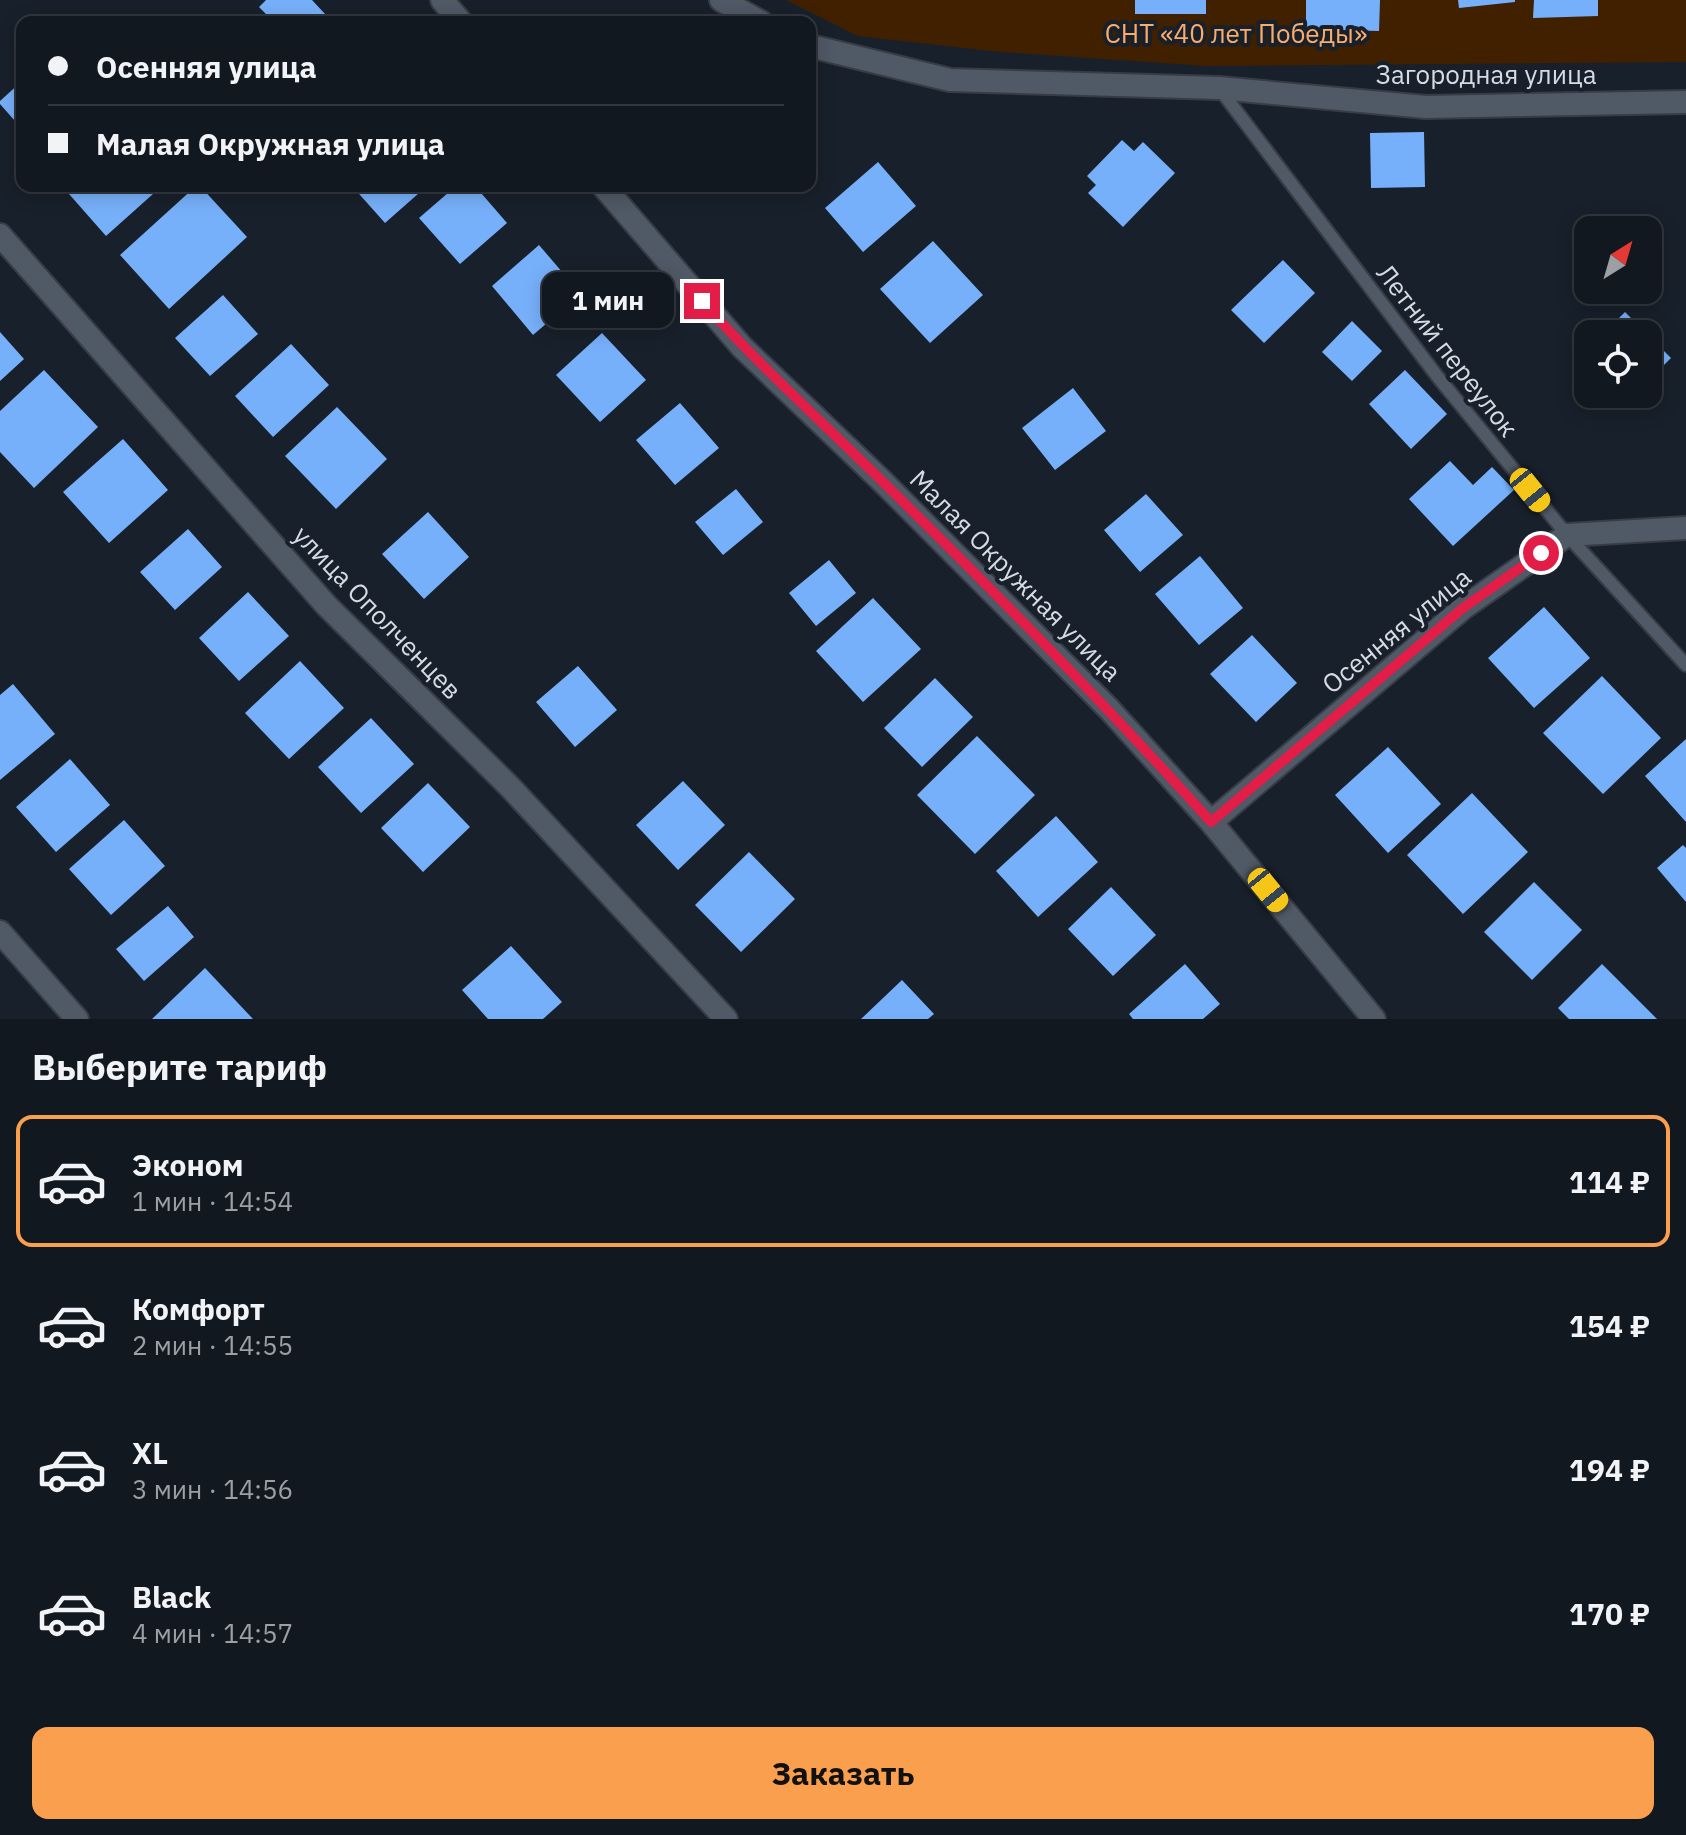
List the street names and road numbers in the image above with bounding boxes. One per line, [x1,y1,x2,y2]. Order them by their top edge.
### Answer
street label: Загородная улица [1375,57,1597,91]
street label: Летний переулок [1370,257,1526,443]
street label: Малая Окружная улица [903,462,1129,688]
street label: улица Ополченцев [286,518,470,706]
street label: Осенняя улица [1315,559,1478,701]

